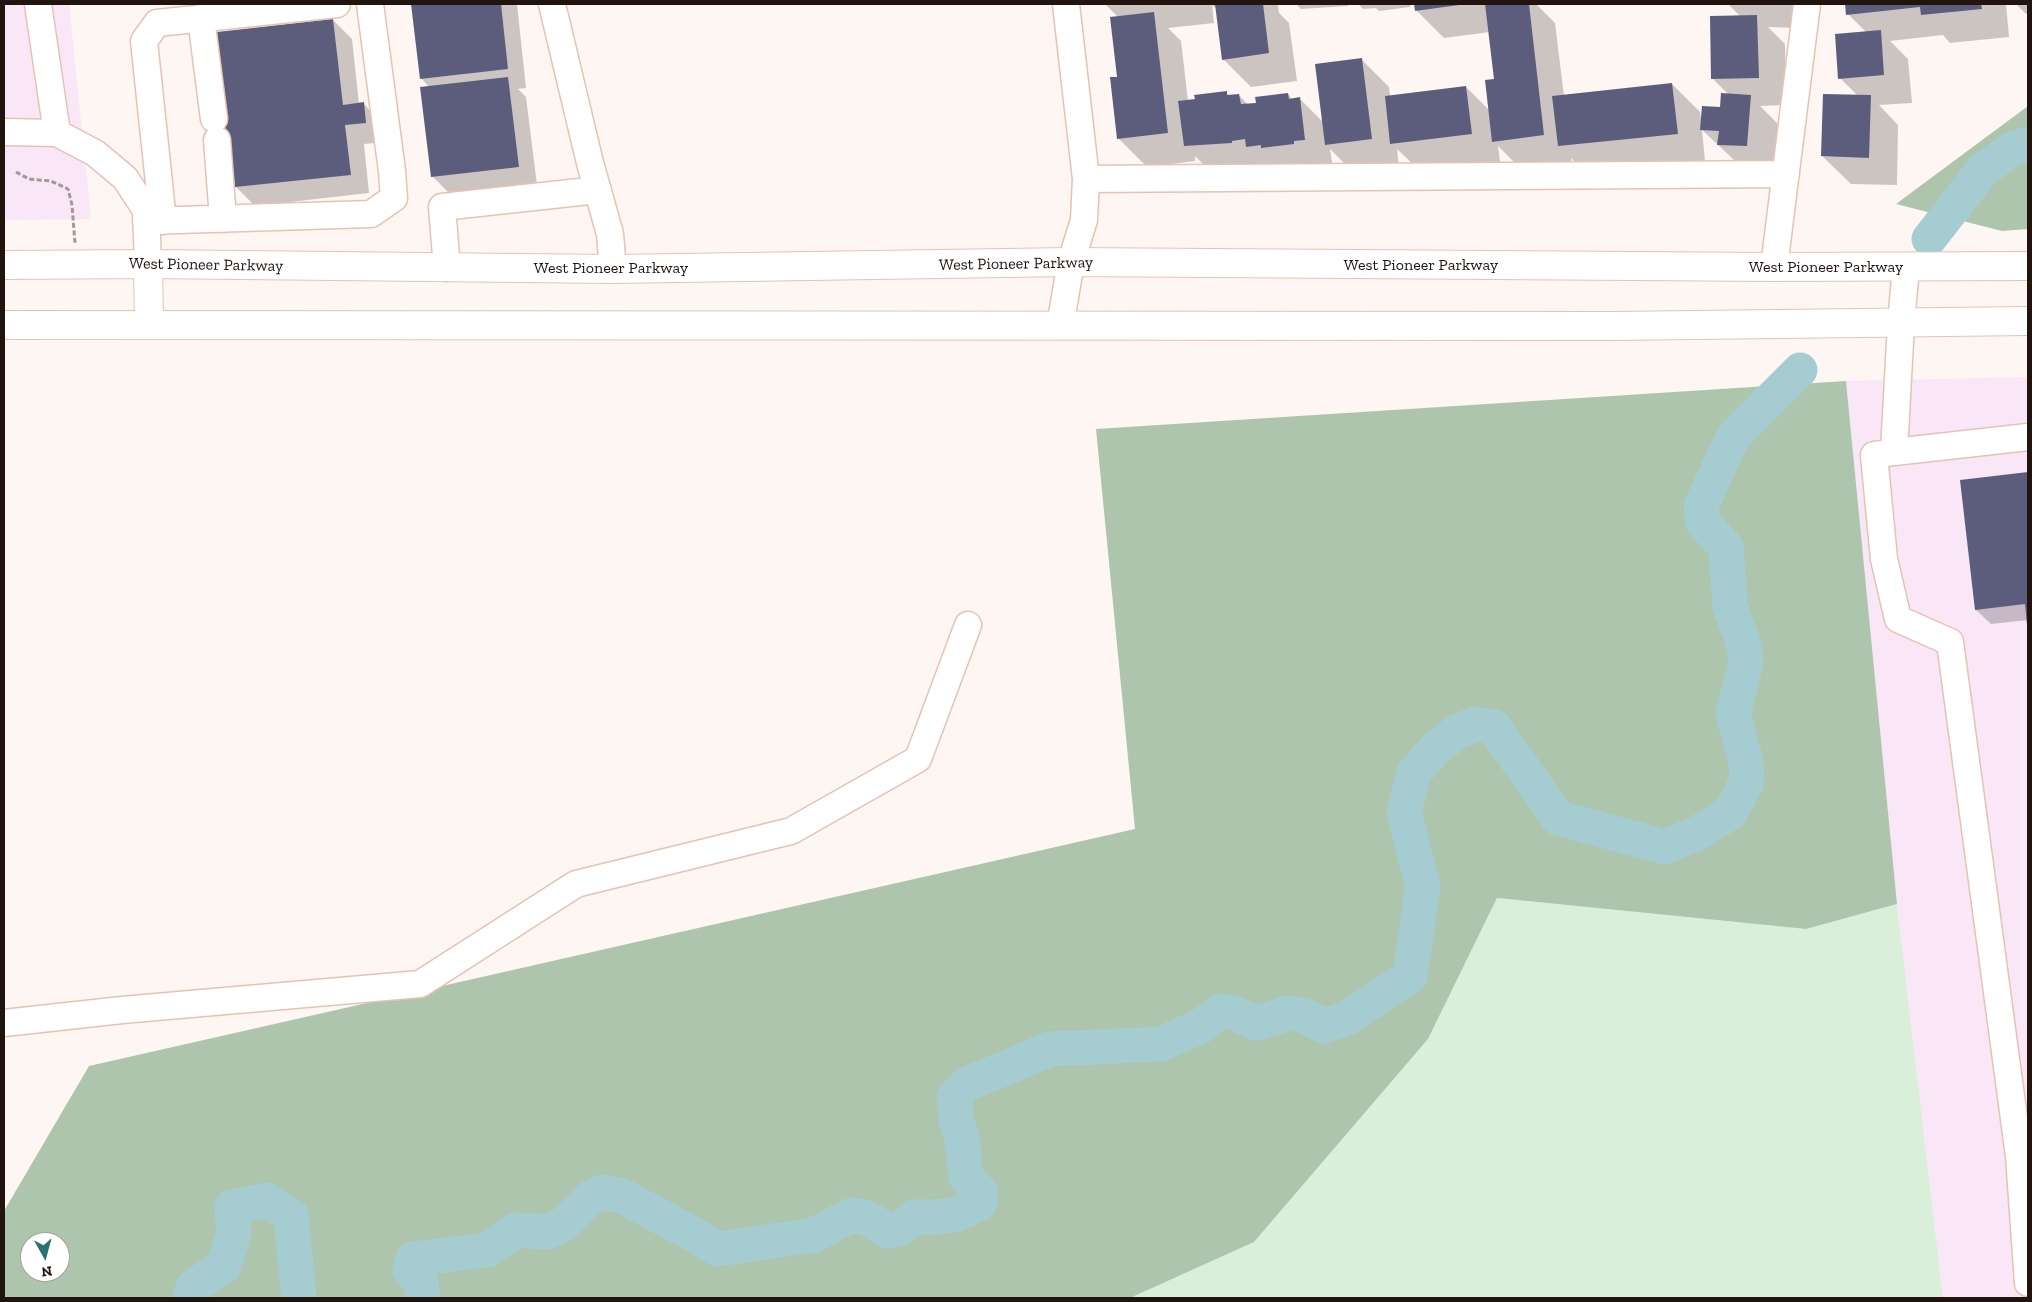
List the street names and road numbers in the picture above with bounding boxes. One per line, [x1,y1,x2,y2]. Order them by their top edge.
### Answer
street label: West Pioneer Parkway [939,253,1093,275]
street label: West Pioneer Parkway [129,254,283,276]
street label: West Pioneer Parkway [1344,255,1498,275]
street label: West Pioneer Parkway [1749,257,1903,277]
street label: West Pioneer Parkway [534,258,688,278]

